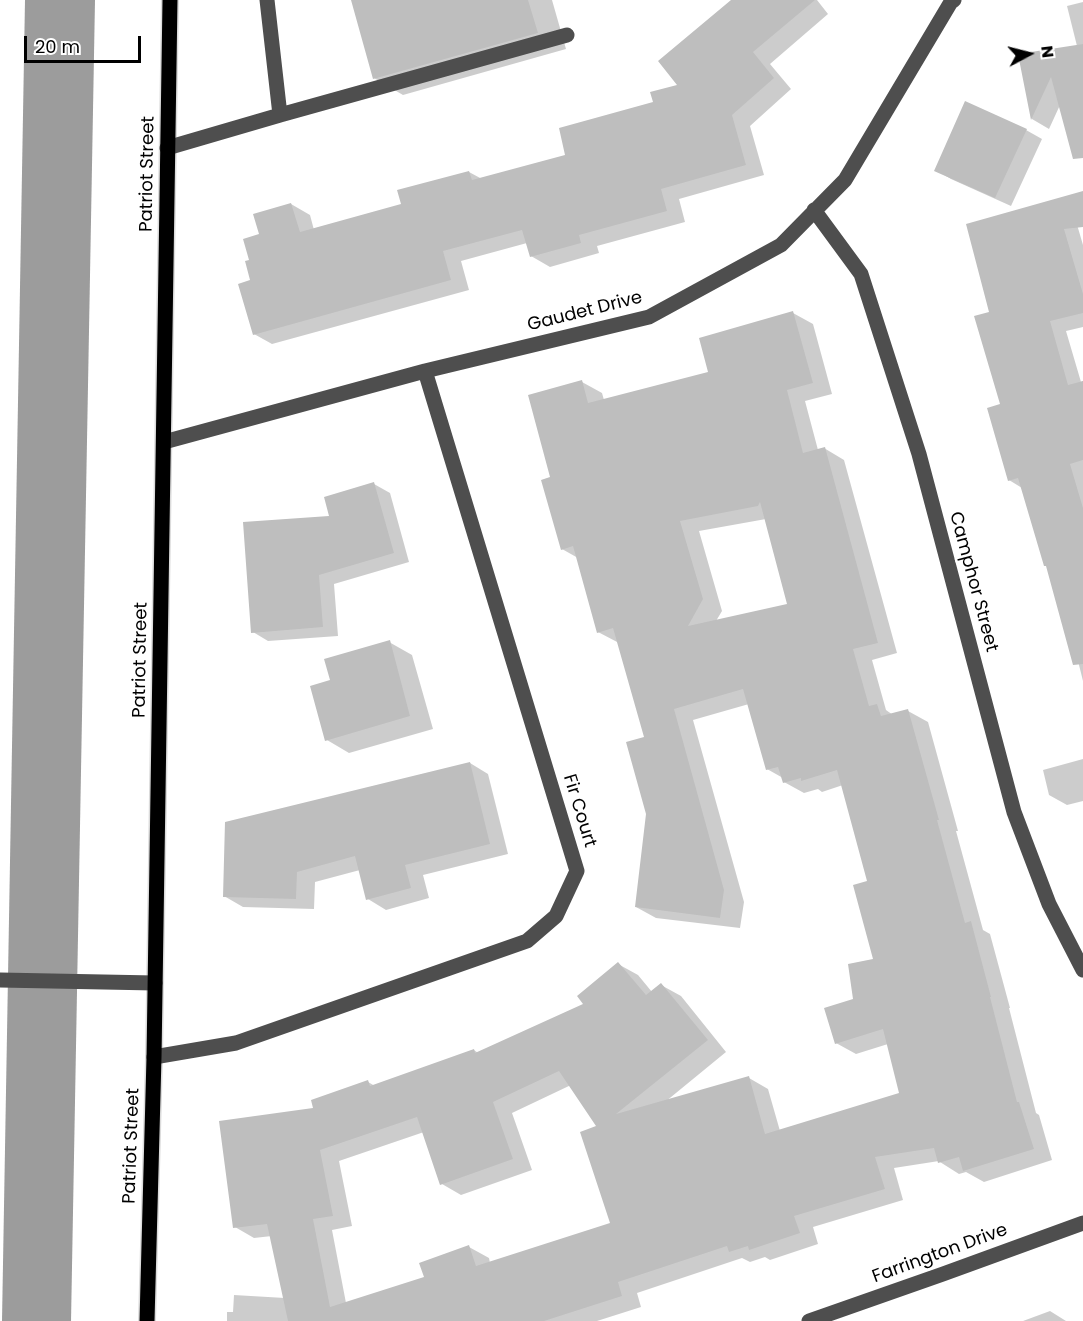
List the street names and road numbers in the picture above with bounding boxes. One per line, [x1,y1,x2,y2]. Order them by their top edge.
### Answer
street label: Patriot Street [136,116,160,232]
street label: Gaudet Drive [525,287,645,337]
street label: Camphor Street [944,510,1002,654]
street label: Patriot Street [129,602,153,718]
street label: Fir Court [558,772,600,850]
street label: Patriot Street [119,1088,145,1204]
street label: Farrington Drive [869,1220,1011,1288]

